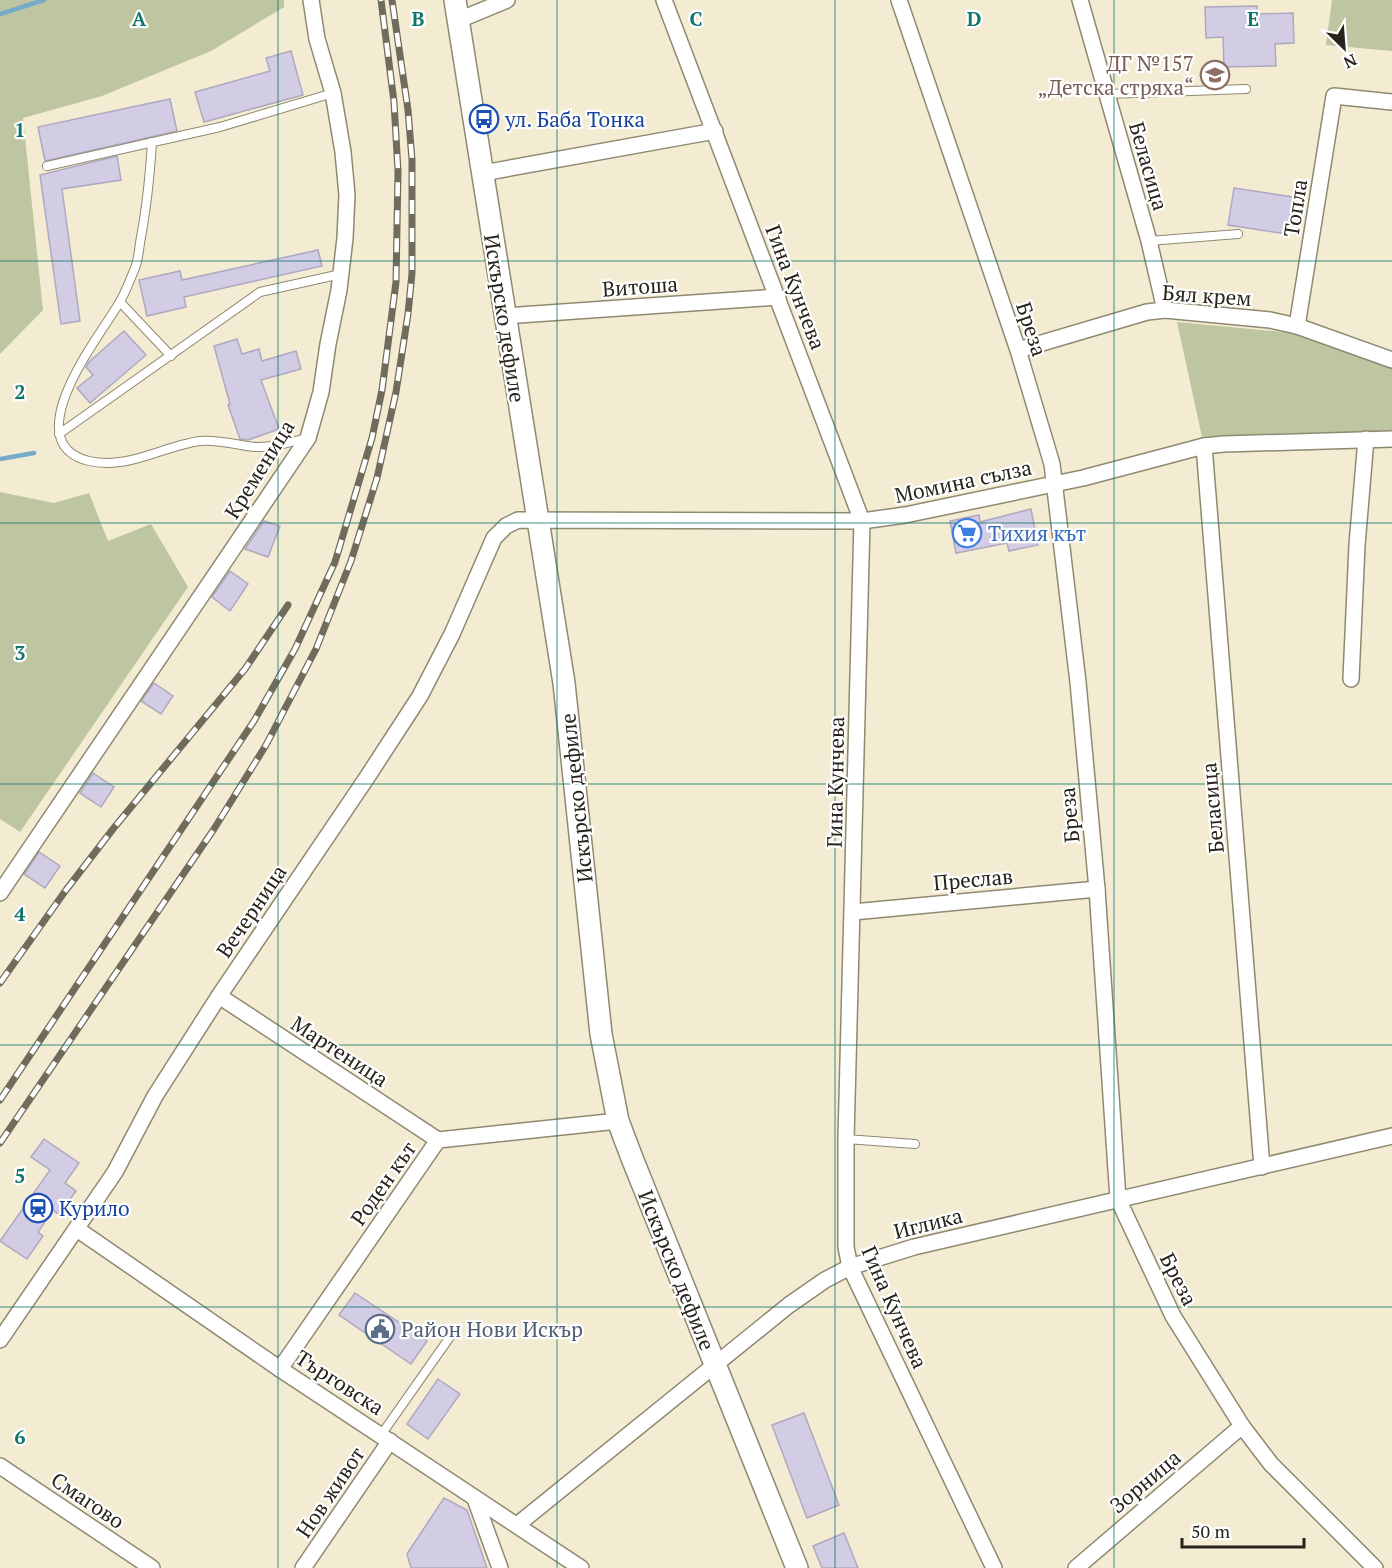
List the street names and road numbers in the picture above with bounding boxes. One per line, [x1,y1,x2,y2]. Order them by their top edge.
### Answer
street label: Беласица [1123,118,1175,214]
street label: Топла [1277,177,1313,239]
street label: Гина Кунчева [759,221,833,354]
street label: Искърско дефиле [478,232,532,404]
street label: Витоша [601,269,679,303]
street label: Бял крем [1161,278,1253,312]
street label: Бреза [1010,298,1054,360]
street label: Кременица [218,414,301,524]
street label: Момина сълза [892,453,1035,509]
street label: Искърско дефиле [553,712,599,884]
street label: Гина Кунчева [820,716,850,848]
street label: Беласица [1194,761,1230,855]
street label: Бреза [1053,786,1085,844]
street label: Вечерница [210,859,293,963]
street label: Преслав [932,862,1014,896]
street label: Мартеница [286,1009,394,1093]
street label: Роден кът [344,1135,422,1231]
street label: Искърско дефиле [632,1186,722,1354]
street label: Иглика [891,1201,966,1245]
street label: Гина Кунчева [856,1241,935,1373]
street label: Бреза [1154,1248,1204,1310]
street label: Търговска [290,1343,390,1421]
street label: Нов живот [289,1441,371,1543]
street label: Зорница [1104,1443,1187,1519]
street label: Смагово [46,1465,130,1535]

